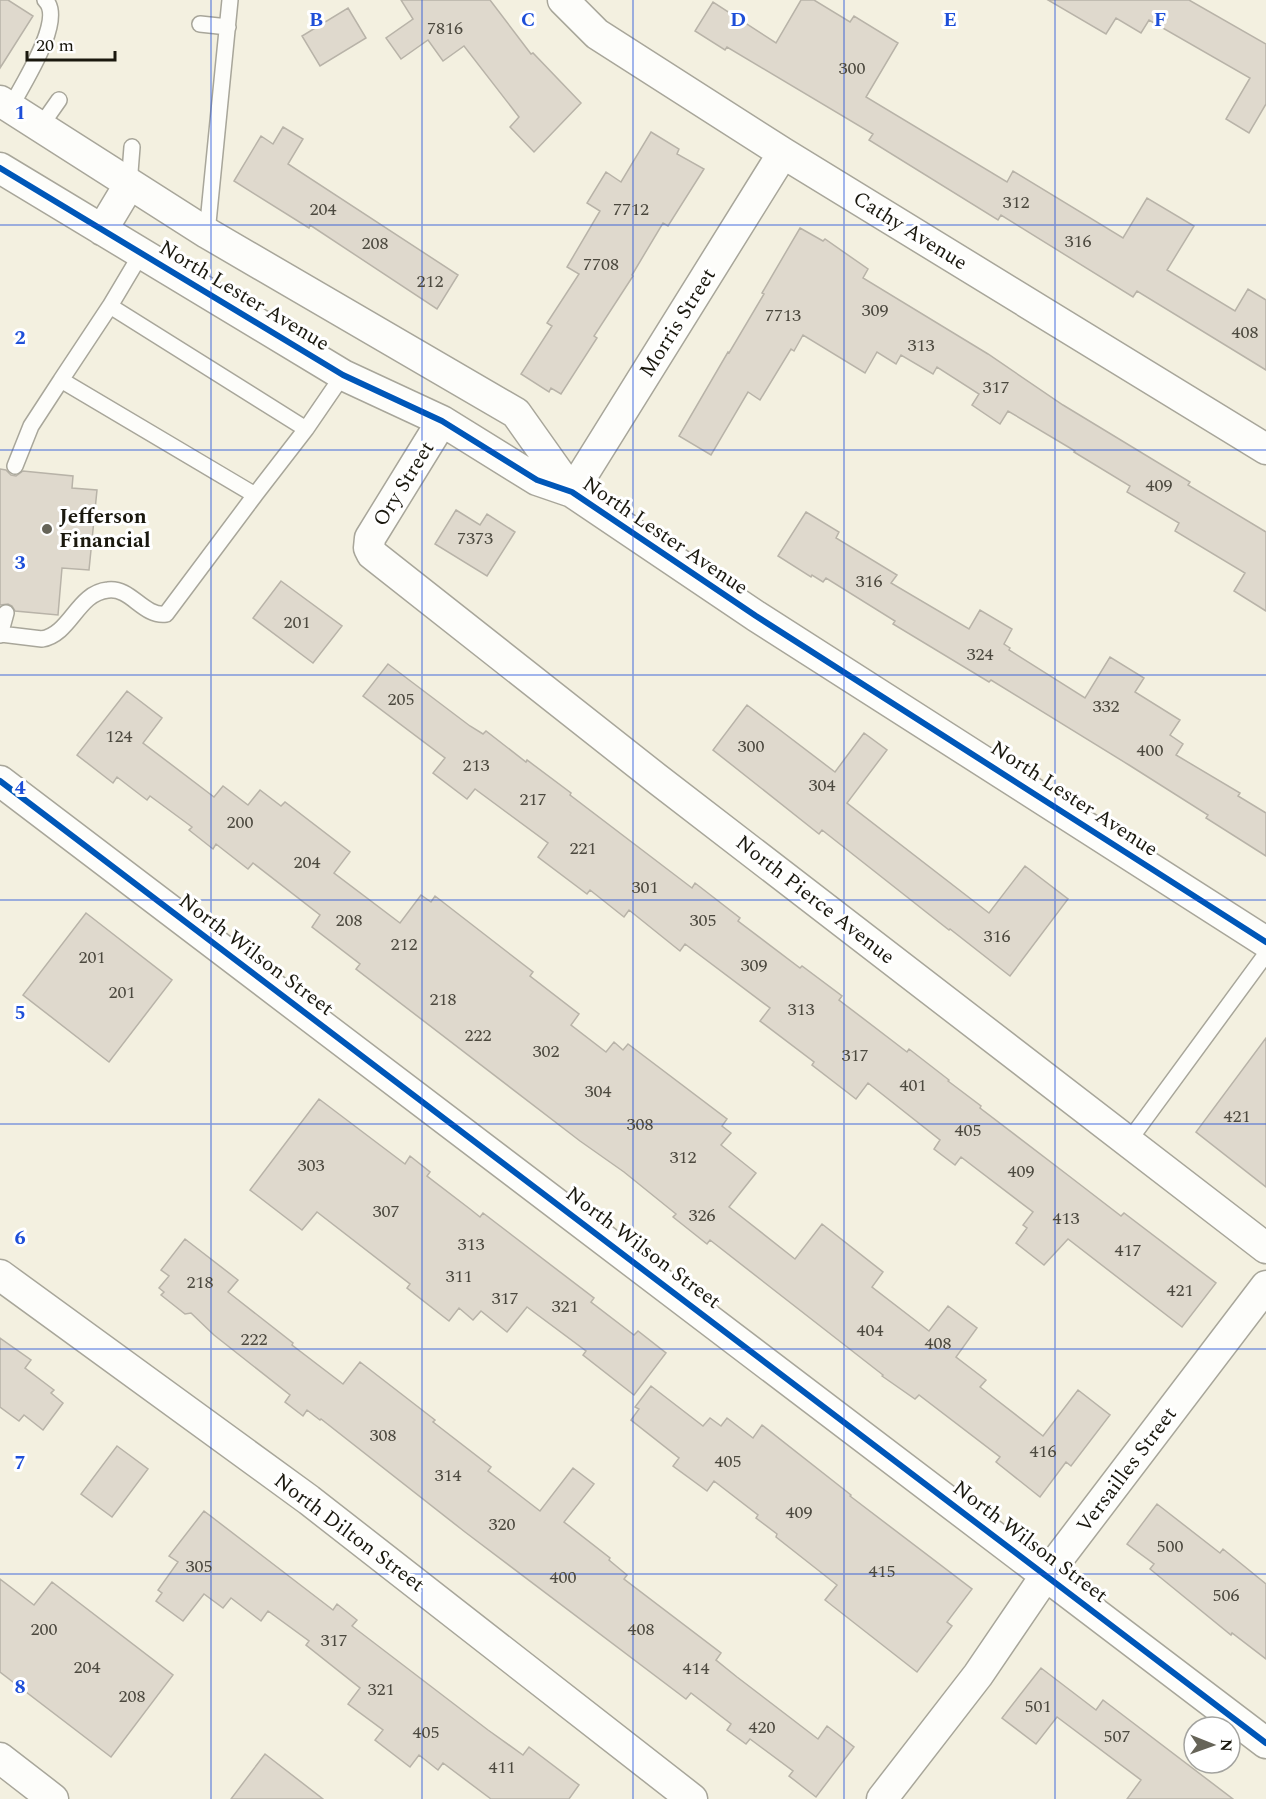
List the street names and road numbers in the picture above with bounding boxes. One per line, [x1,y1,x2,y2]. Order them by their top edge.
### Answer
street label: Cathy Avenue [847,183,973,279]
street label: North Lester Avenue [153,232,335,360]
street label: Morris Street [632,262,724,384]
street label: Ory Street [365,435,443,533]
street label: North Lester Avenue [576,468,754,604]
street label: North Lester Avenue [984,733,1164,865]
street label: North Pierce Avenue [728,827,902,973]
street label: North Wilson Street [171,886,341,1024]
street label: North Wilson Street [558,1179,728,1317]
street label: Versailles Street [1069,1400,1185,1540]
street label: North Dilton Street [267,1466,431,1600]
street label: North Wilson Street [945,1473,1115,1611]

